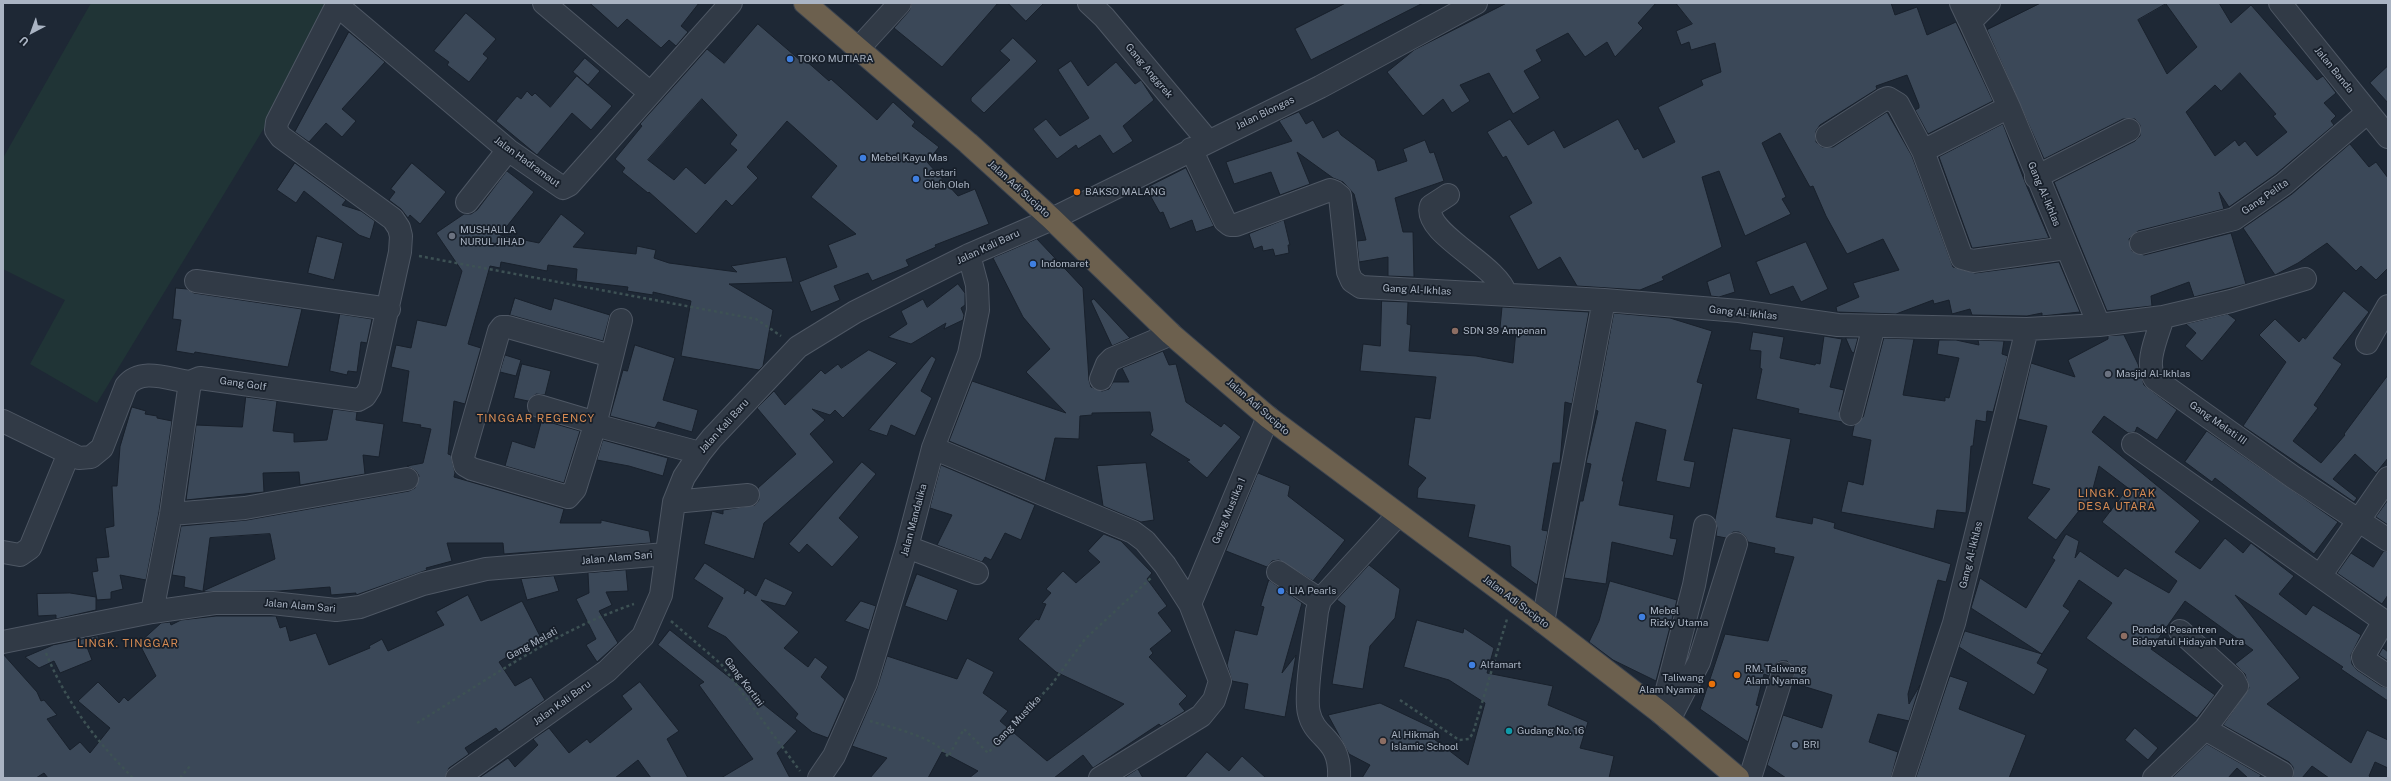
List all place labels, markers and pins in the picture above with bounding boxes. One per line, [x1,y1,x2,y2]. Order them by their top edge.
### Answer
place label: TOKO MUTIARA [798,53,873,65]
marker: TOKO MUTIARA [785,54,795,64]
place label: Mebel Kayu Mas [871,152,948,164]
marker: Mebel Kayu Mas [858,153,868,163]
place label: Lestari Oleh Oleh [924,167,969,190]
marker: Lestari Oleh Oleh [911,174,921,184]
place label: BAKSO MALANG [1085,186,1165,198]
marker: BAKSO MALANG [1072,187,1082,197]
place label: MUSHALLA NURUL JIHAD [460,224,525,248]
marker: MUSHALLA NURUL JIHAD [447,231,457,241]
place label: Indomaret [1041,258,1089,270]
marker: Indomaret [1028,259,1038,269]
place label: SDN 39 Ampenan [1463,325,1546,337]
marker: SDN 39 Ampenan [1450,326,1460,336]
place label: Masjid Al-Ikhlas [2116,368,2190,380]
marker: Masjid Al-Ikhlas [2103,369,2113,379]
place label: LIA Pearls [1289,585,1336,597]
marker: LIA Pearls [1276,586,1286,596]
place label: Mebel Rizky Utama [1650,605,1708,628]
marker: Mebel Rizky Utama [1637,612,1647,622]
place label: Pondok Pesantren Bidayatul Hidayah Putra [2132,624,2244,648]
marker: Pondok Pesantren Bidayatul Hidayah Putra [2119,631,2129,641]
place label: Alfamart [1480,659,1521,671]
marker: Alfamart [1467,660,1477,670]
place label: RM. Taliwang Alam Nyaman [1745,663,1810,686]
marker: RM. Taliwang Alam Nyaman [1732,670,1742,680]
place label: Taliwang Alam Nyaman [1639,672,1704,696]
marker: Taliwang Alam Nyaman [1707,679,1717,689]
place label: Gudang No. 16 [1517,725,1584,737]
marker: Gudang No. 16 [1504,726,1514,736]
place label: Al Hikmah Islamic School [1391,729,1459,752]
marker: Al Hikmah Islamic School [1378,736,1388,746]
place label: BRI [1803,739,1819,751]
marker: BRI [1790,740,1800,750]

